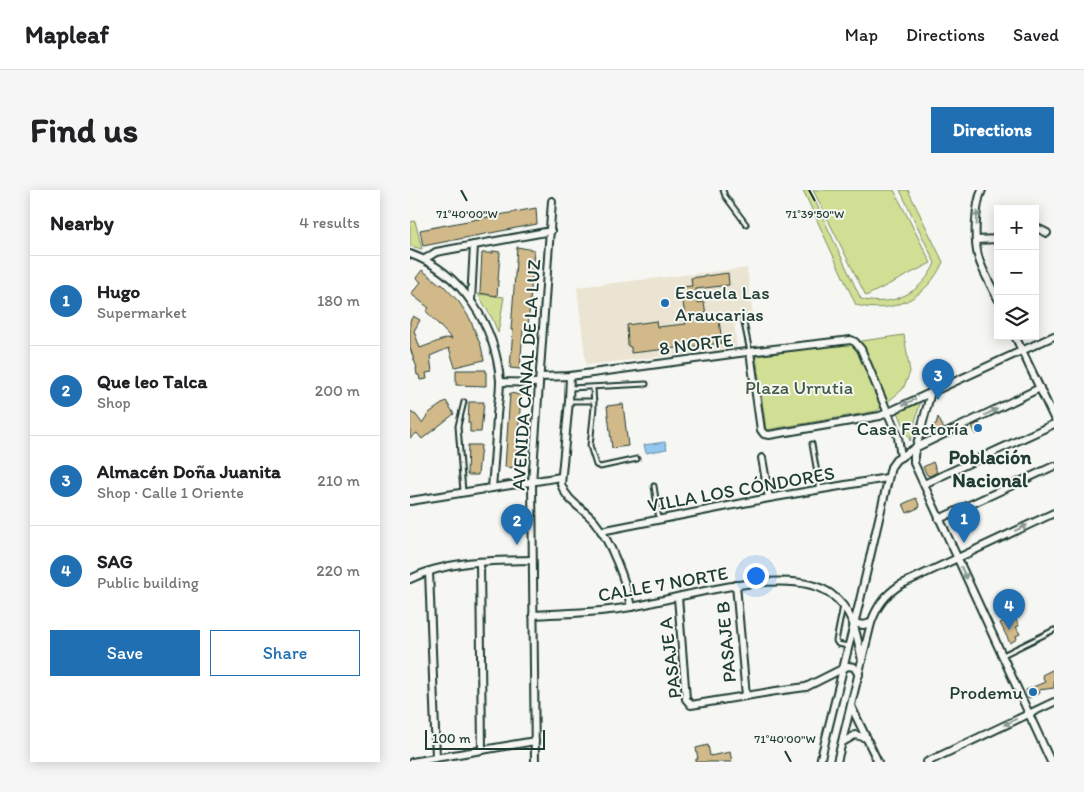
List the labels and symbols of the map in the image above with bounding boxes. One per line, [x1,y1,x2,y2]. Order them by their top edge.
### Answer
text: 71°40'00"W [436,207,498,221]
text: 71°39'50"W [786,207,844,221]
one-way arrow [974,210,982,226]
street label: AVENIDA CANAL DE LA LUZ [506,258,546,491]
place label: Escuela Las Araucarias [675,281,770,326]
marker: Escuela Las Araucarias [659,297,671,309]
street label: 8 NORTE [658,328,735,360]
pin: 3 [922,359,954,400]
park label: Plaza Urrutia [745,376,853,399]
one-way arrow [902,398,916,406]
one-way arrow [983,407,998,416]
place label: Casa Factoría [857,417,968,440]
marker: Casa Factoría [972,422,984,434]
district label: Población Nacional [949,445,1032,492]
street label: VILLA LOS CÓNDORES [646,461,836,517]
pin: 1 [948,502,980,543]
pin: 2 [501,504,533,545]
one-way arrow [1014,524,1028,532]
street label: CALLE 7 NORTE [596,561,730,607]
your location [743,563,769,589]
one-way arrow [961,566,969,580]
pin: 4 [993,589,1025,630]
street label: PASAJE B [711,600,741,684]
street label: PASAJE A [654,616,686,700]
place label: Prodemu [949,681,1023,704]
marker: Prodemu [1027,686,1039,698]
one-way arrow [1003,719,1017,727]
scale bar [425,727,545,750]
text: 71°40'00"W [754,732,816,746]

